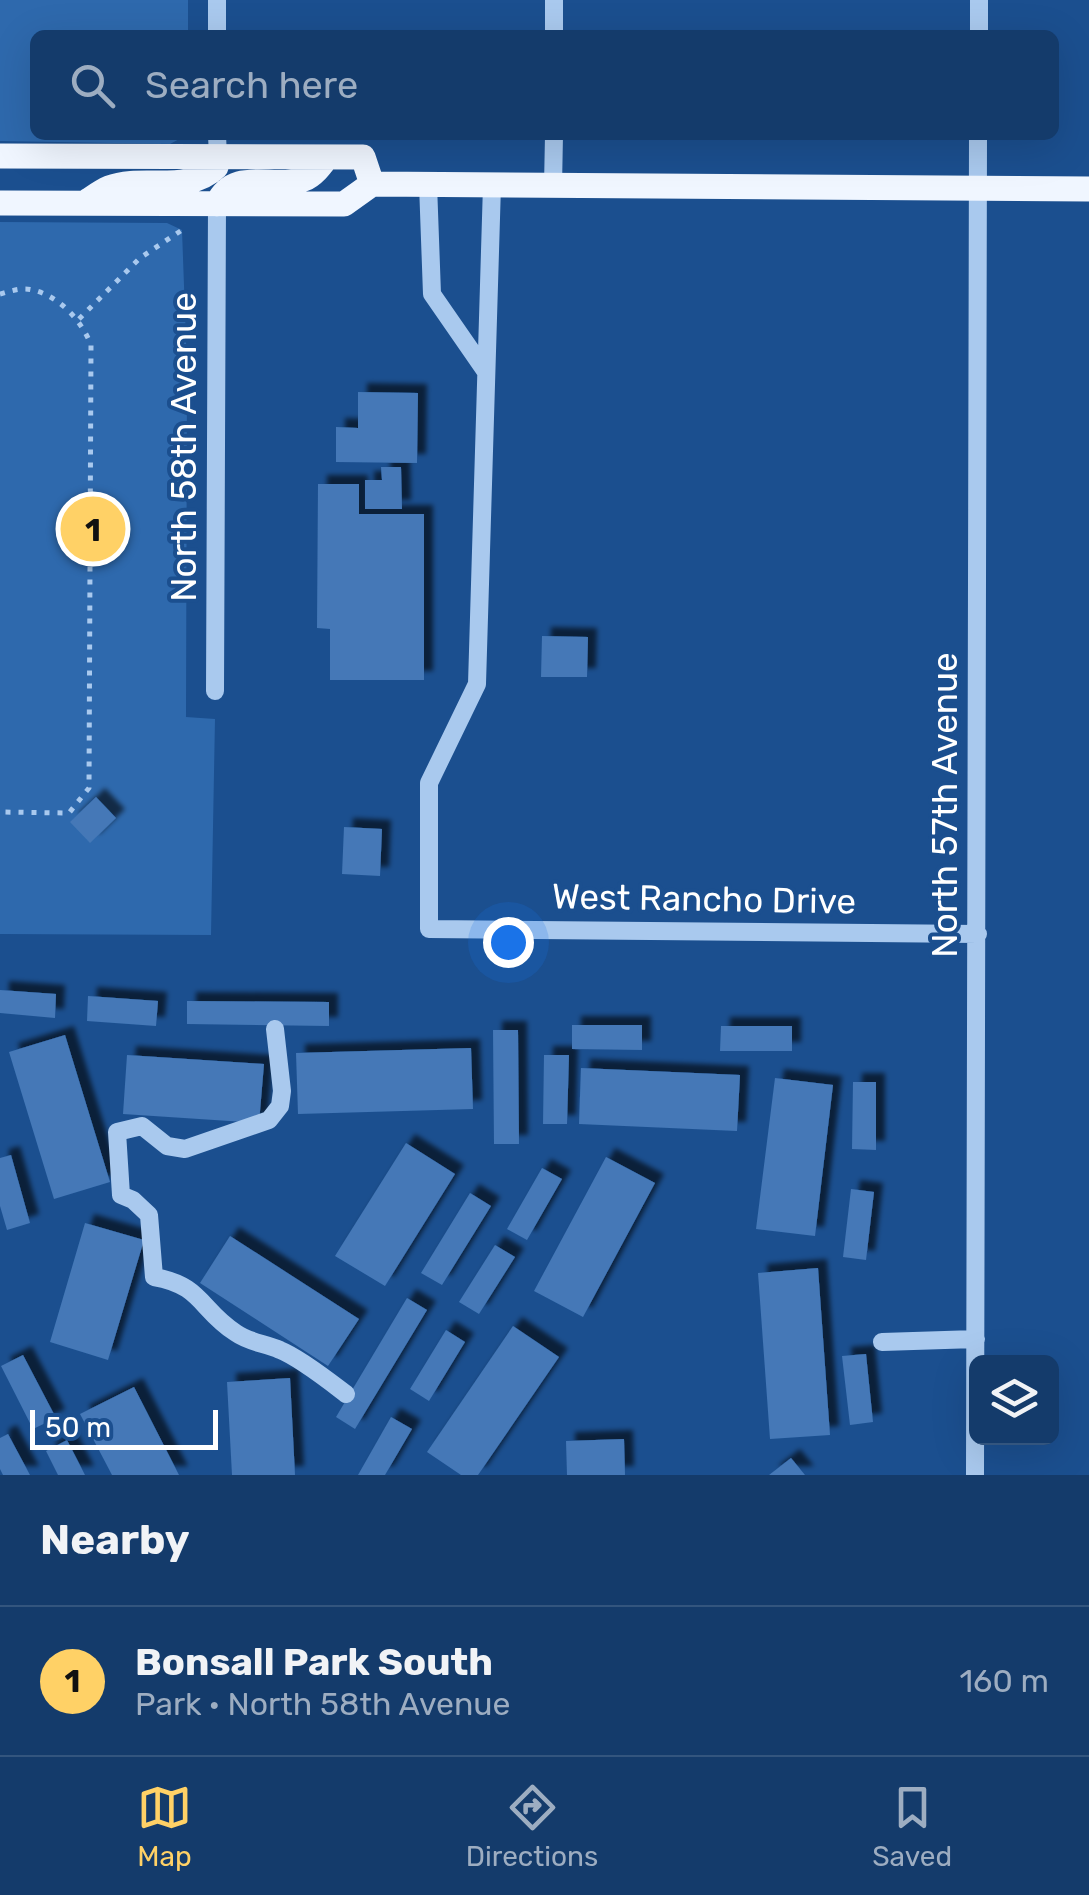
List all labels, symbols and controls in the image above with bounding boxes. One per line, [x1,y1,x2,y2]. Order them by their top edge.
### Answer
search box [30,30,1059,140]
icon: search [65,58,120,113]
text: Search here [145,62,358,108]
street label: North 58th Avenue [163,292,205,602]
pin: 1 [61,492,126,566]
street label: North 57th Avenue [924,652,966,958]
street label: West Rancho Drive [552,875,856,923]
your location [483,917,534,968]
map controls [969,1355,1059,1445]
button: layers [969,1355,1059,1445]
scale bar [30,1405,218,1450]
text: 50 m [45,1411,111,1444]
text: Nearby [40,1515,190,1565]
text: Bonsall Park South [135,1639,493,1685]
text: 1 [65,1662,80,1700]
text: 160 m [959,1662,1049,1700]
text: Park · North 58th Avenue [135,1685,511,1723]
tab: Map [137,1780,192,1873]
tab: Directions [466,1780,598,1873]
tab: Saved [872,1780,952,1873]

